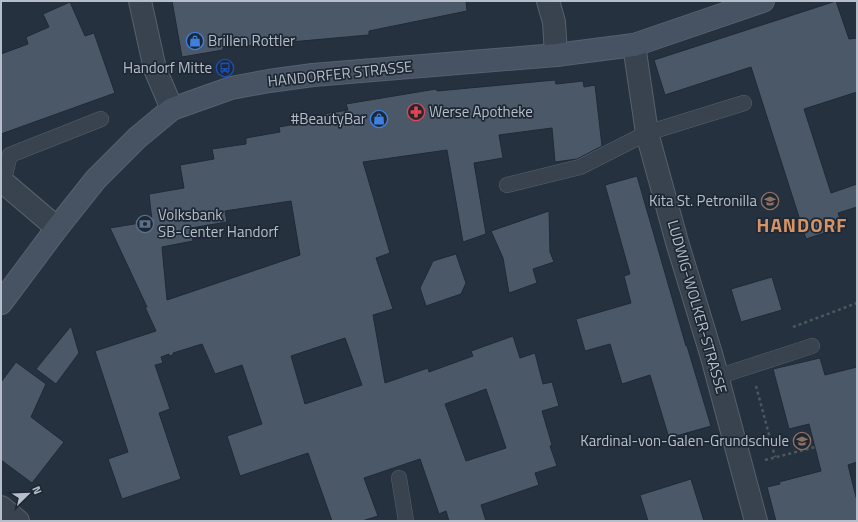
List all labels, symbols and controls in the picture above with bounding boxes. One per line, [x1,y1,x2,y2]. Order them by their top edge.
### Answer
place label: Brillen Rottler [208,29,295,52]
shop icon: Brillen Rottler [185,31,205,51]
street label: HANDORFER STRASSE [266,54,413,93]
place label: Handorf Mitte [123,56,212,79]
bus stop icon: Handorf Mitte [215,58,235,78]
place label: Werse Apotheke [429,100,533,123]
pharmacy icon: Werse Apotheke [406,102,426,122]
place label: #BeautyBar [291,107,366,130]
shop icon: #BeautyBar [369,109,389,129]
place label: Kita St. Petronilla [649,189,757,212]
school or university icon: Kita St. Petronilla [760,191,780,211]
place label: Volksbank SB-Center Handorf [158,203,279,243]
district label: HANDORF [757,210,847,239]
bank icon: Volksbank SB-Center Handorf [135,214,155,234]
street label: LUDWIG-WOLKER-STRASSE [662,217,733,396]
place label: Kardinal-von-Galen-Grundschule [580,429,789,452]
school or university icon: Kardinal-von-Galen-Grundschule [792,431,812,451]
north arrow [8,474,48,514]
text: N [28,483,46,497]

